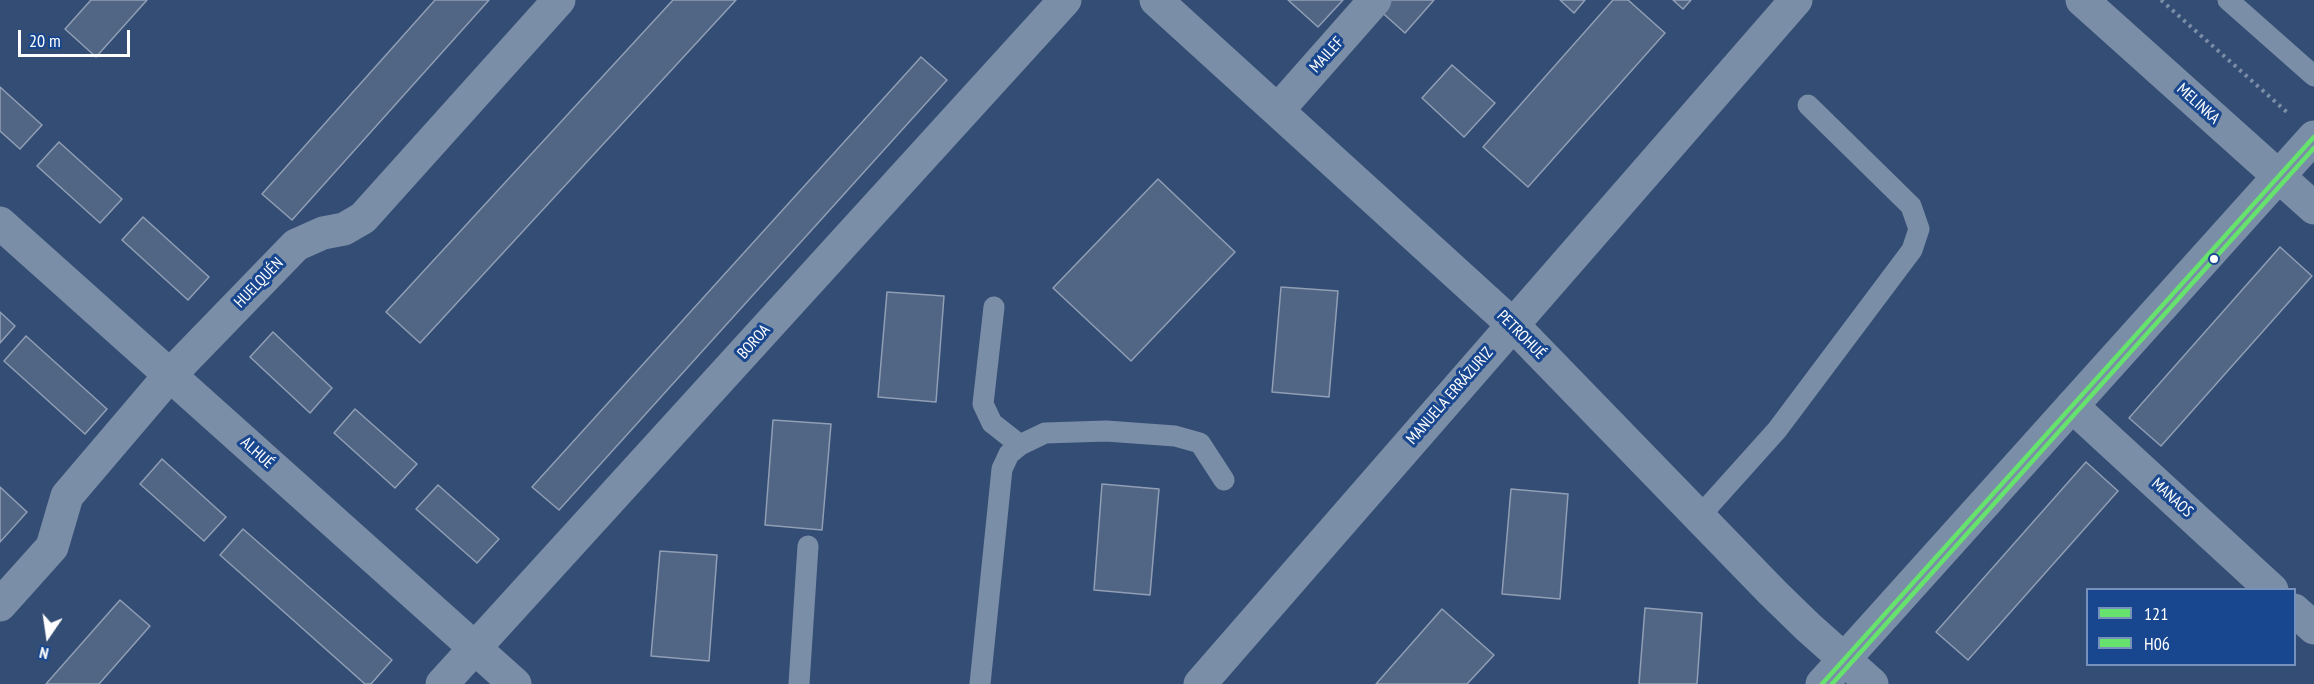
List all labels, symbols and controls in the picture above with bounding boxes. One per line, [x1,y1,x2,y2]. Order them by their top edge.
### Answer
scale bar [21,18,134,56]
text: 20 m [29,29,61,52]
street label: MAILEF [1306,33,1348,77]
street label: MELINKA [2173,80,2223,128]
unlabelled marker [2208,253,2220,265]
street label: HUELQUÉN [231,254,287,312]
street label: PETROHUÉ [1493,307,1549,363]
street label: BOROA [734,321,774,363]
street label: MANUELA ERRÁZURIZ [1403,344,1497,448]
street label: ALHUÉ [236,433,278,473]
street label: MANAOS [2147,474,2197,522]
legend [2086,588,2296,666]
text: 121 [2144,602,2168,625]
north arrow [18,606,78,666]
text: H06 [2144,632,2170,655]
text: N [37,643,50,664]

